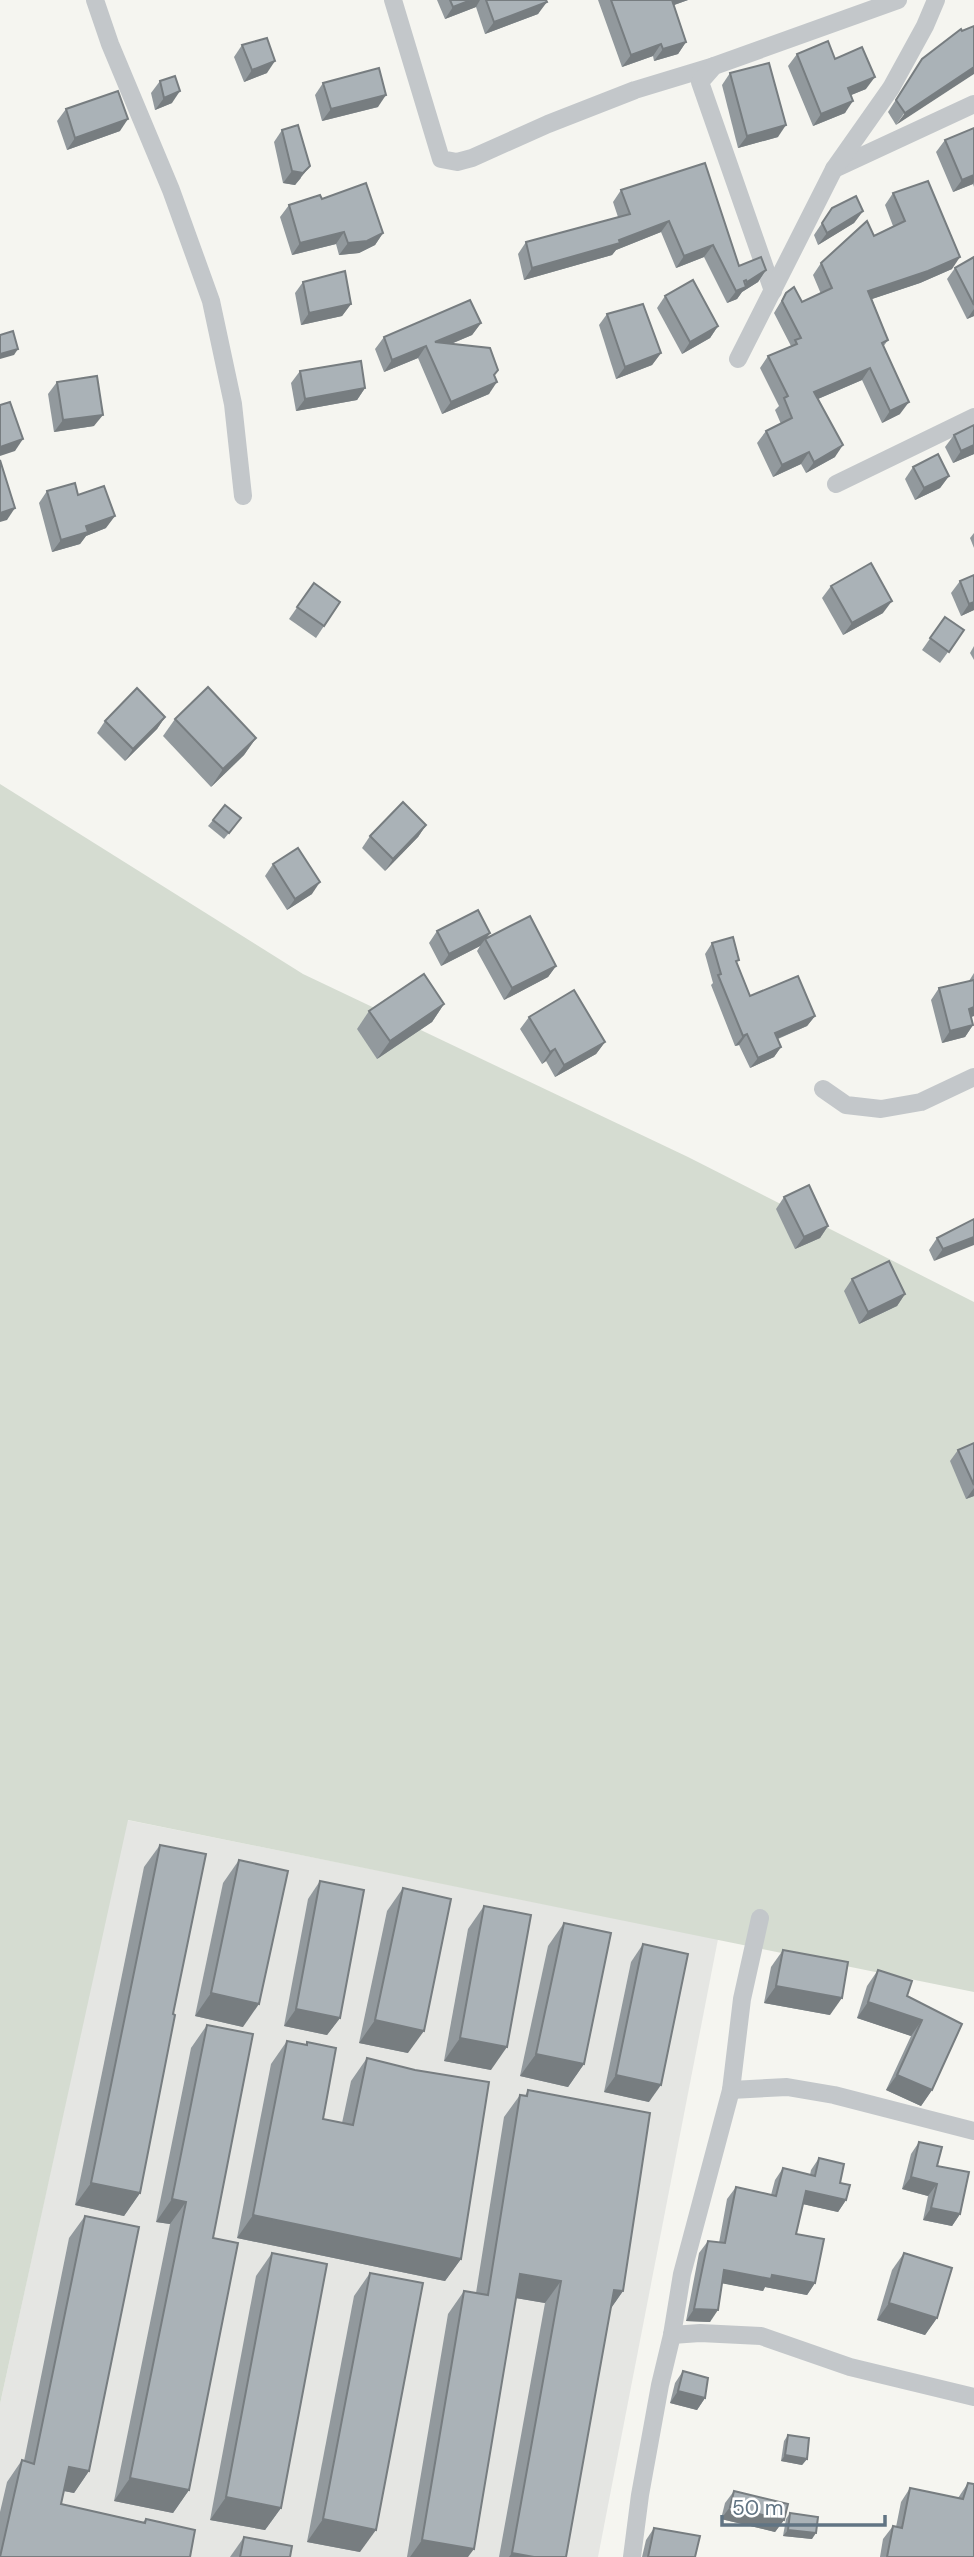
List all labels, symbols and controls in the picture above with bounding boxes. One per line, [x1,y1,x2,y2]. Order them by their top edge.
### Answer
scale bar [722,2484,885,2528]
text: 50 m [732,2494,783,2522]

